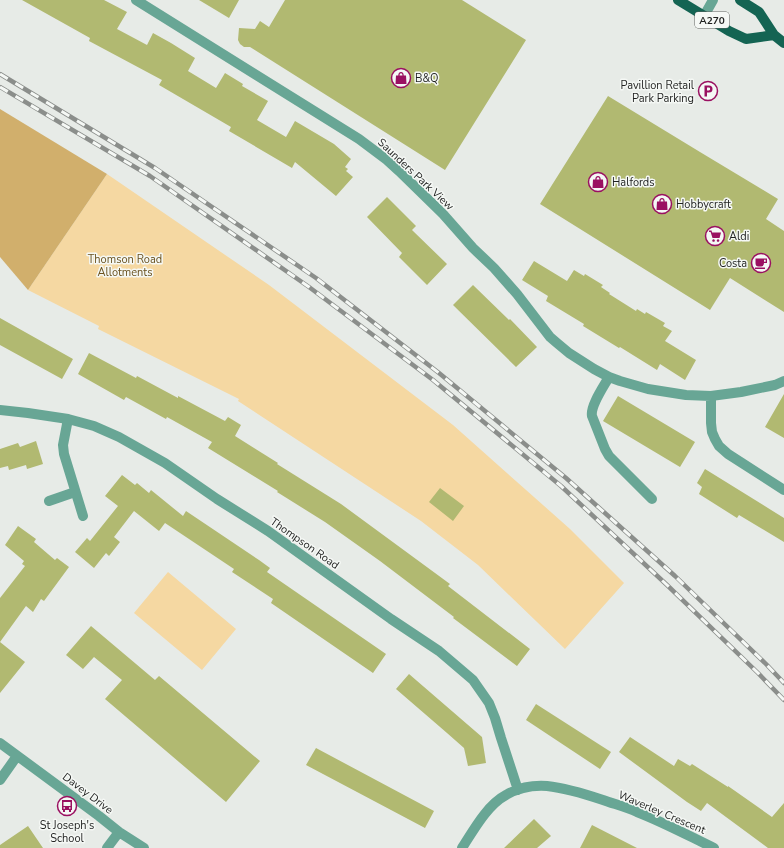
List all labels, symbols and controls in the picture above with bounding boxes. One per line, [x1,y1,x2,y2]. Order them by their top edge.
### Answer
road number: A270 [695,12,729,28]
shop icon: B&Q [390,67,412,89]
place label: B&Q [415,71,439,86]
place label: Pavillion Retail Park Parking [620,78,695,106]
parking icon: Pavillion Retail Park Parking [697,80,719,102]
street label: Saunders Park View [374,135,457,214]
shop icon: Halfords [587,171,609,193]
place label: Halfords [612,175,655,190]
shop icon: Hobbycraft [651,193,673,215]
place label: Hobbycraft [676,197,731,212]
supermarket icon: Aldi [704,225,726,247]
place label: Aldi [729,229,749,244]
park label: Thomson Road Allotments [88,252,162,280]
cafe icon: Costa [750,252,772,274]
place label: Costa [719,256,747,271]
street label: Thompson Road [267,514,342,573]
street label: Davey Drive [59,769,116,817]
street label: Waverley Crescent [616,787,708,838]
bus stop icon: St Joseph's School [56,795,78,817]
place label: St Joseph's School [40,818,94,846]

